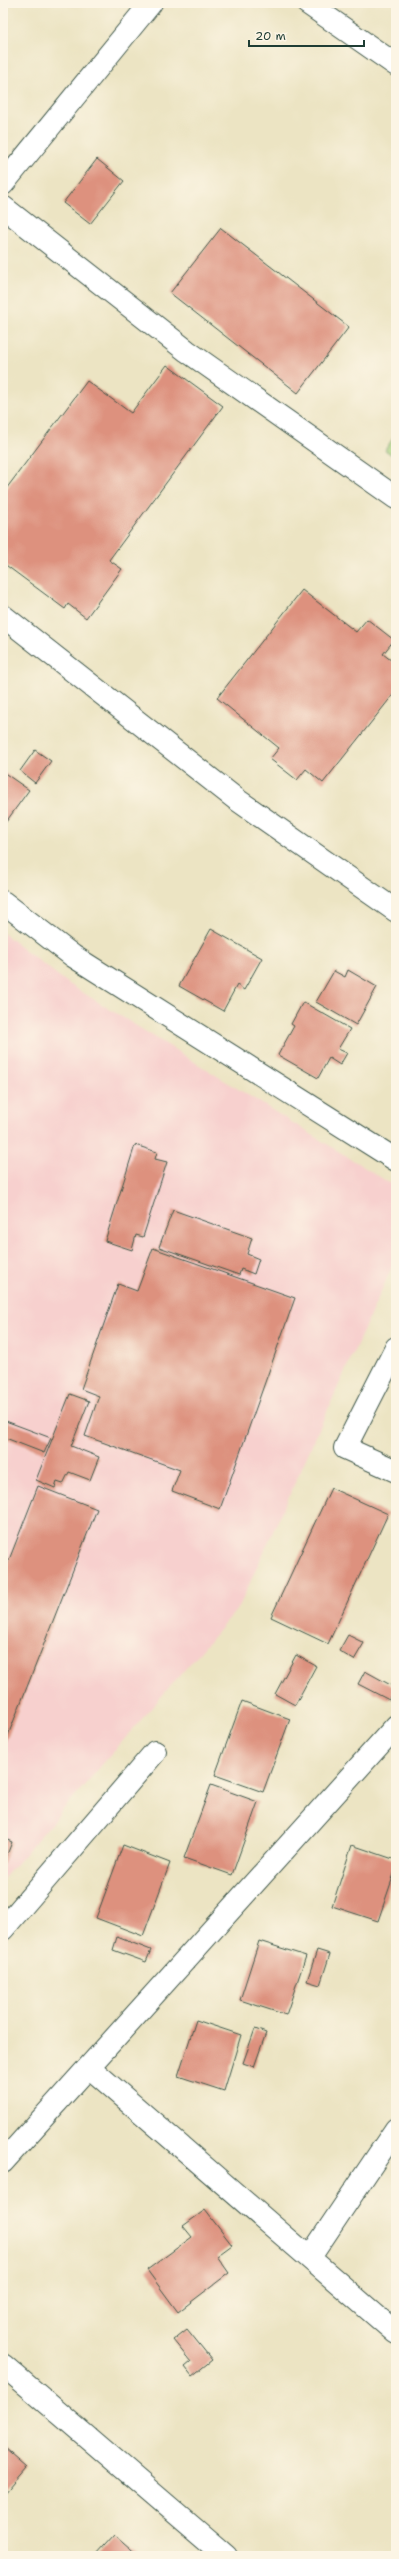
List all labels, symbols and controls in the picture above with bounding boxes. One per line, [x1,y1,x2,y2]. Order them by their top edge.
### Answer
scale bar [249,22,364,48]
text: 20 m [255,28,286,44]

